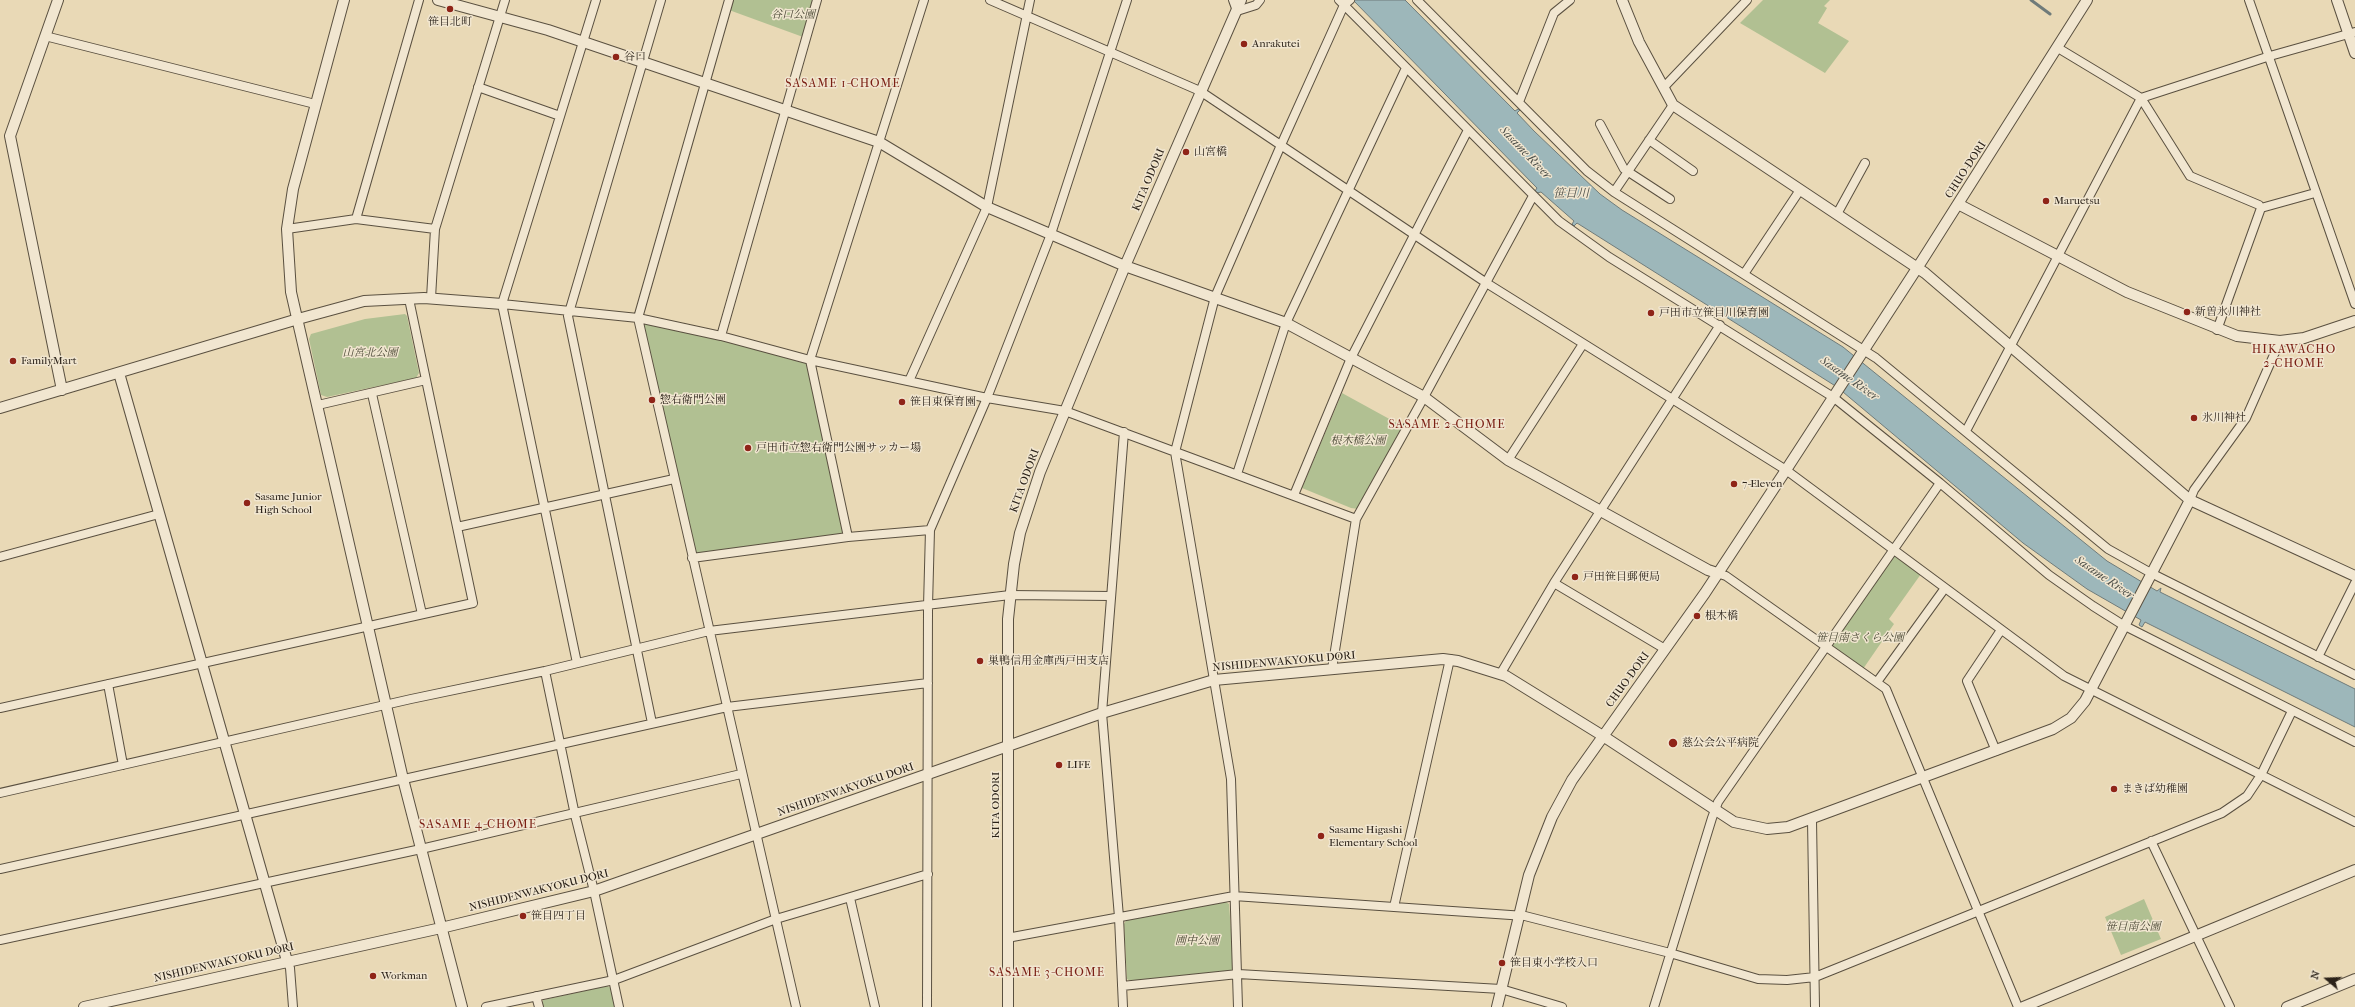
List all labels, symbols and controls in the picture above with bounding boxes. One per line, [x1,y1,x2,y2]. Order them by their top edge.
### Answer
marker: 笹目北町 [445,4,455,14]
park label: 谷口公園 [771,8,815,22]
place label: 笹目北町 [428,15,472,29]
place label: Anrakutei [1252,37,1300,51]
marker: Anrakutei [1239,39,1249,49]
place label: 谷口 [624,50,646,64]
marker: 谷口 [611,52,621,62]
district label: SASAME 1-CHOME [785,77,901,91]
water label: Sasame River [1496,124,1554,182]
street label: CHUO-DORI [1943,139,1989,201]
place label: 山宮橋 [1194,145,1227,159]
street label: KITA ODORI [1130,147,1168,213]
marker: 山宮橋 [1181,147,1191,157]
water label: 笹目川 [1553,187,1589,201]
place label: Maruetsu [2054,194,2100,208]
marker: Maruetsu [2041,196,2051,206]
place label: 新曽氷川神社 [2195,305,2261,319]
place label: 戸田市立笹目川保育園 [1659,306,1769,320]
marker: 新曽氷川神社 [2182,307,2192,317]
marker: 戸田市立笹目川保育園 [1646,308,1656,318]
district label: HIKAWACHO 2-CHOME [2252,343,2336,371]
park label: 山宮北公園 [343,346,397,360]
place label: FamilyMart [21,354,77,368]
water label: Sasame River [1817,354,1881,404]
marker: FamilyMart [8,356,18,366]
place label: 惣右衛門公園 [660,393,726,407]
marker: 惣右衛門公園 [647,395,657,405]
place label: 笹目東保育園 [910,395,976,409]
marker: 笹目東保育園 [897,397,907,407]
place label: 氷川神社 [2202,411,2246,425]
marker: 氷川神社 [2189,413,2199,423]
district label: SASAME 2-CHOME [1388,418,1506,432]
park label: 根木橋公園 [1331,434,1385,448]
place label: 戸田市立惣右衛門公園サッカー場 [756,441,921,455]
marker: 戸田市立惣右衛門公園サッカー場 [743,443,753,453]
street label: KITA ODORI [1007,447,1043,515]
place label: 7-Eleven [1742,477,1782,491]
marker: 7-Eleven [1729,479,1739,489]
place label: Sasame Junior High School [255,490,322,516]
marker: Sasame Junior High School [242,498,252,508]
water label: Sasame River [2072,553,2136,603]
place label: 戸田笹目郵便局 [1583,570,1660,584]
marker: 戸田笹目郵便局 [1570,572,1580,582]
place label: 根木橋 [1705,609,1738,623]
marker: 根木橋 [1692,611,1702,621]
park label: 笹目南さくら公園 [1816,631,1904,645]
street label: NISHIDENWAKYOKU DORI [1212,649,1356,675]
street label: CHUO-DORI [1603,650,1653,710]
place label: 巣鴨信用金庫西戸田支店 [988,654,1109,668]
marker: 巣鴨信用金庫西戸田支店 [975,656,985,666]
place label: 慈公会公平病院 [1682,736,1759,750]
marker: 慈公会公平病院 [1667,737,1679,749]
place label: LIFE [1067,758,1091,772]
street label: NISHIDENWAKYOKU DORI [776,760,916,820]
marker: LIFE [1054,760,1064,770]
street label: KITA ODORI [989,772,1003,838]
place label: まきば幼稚園 [2122,782,2188,796]
marker: まきば幼稚園 [2109,784,2119,794]
district label: SASAME 4-CHOME [419,818,537,832]
place label: Sasame Higashi Elementary School [1329,823,1418,849]
marker: Sasame Higashi Elementary School [1316,831,1326,841]
street label: NISHIDENWAKYOKU DORI [468,867,610,915]
place label: 笹目四丁目 [531,909,586,923]
marker: 笹目四丁目 [518,911,528,921]
park label: 笹目南公園 [2106,920,2160,934]
park label: 圃中公園 [1175,934,1219,948]
street label: NISHIDENWAKYOKU DORI [153,940,295,986]
place label: 笹目東小学校入口 [1510,956,1598,970]
marker: 笹目東小学校入口 [1497,958,1507,968]
north arrow [2307,959,2347,999]
district label: SASAME 3-CHOME [989,966,1105,980]
place label: Workman [381,969,427,983]
text: N [2308,969,2323,981]
marker: Workman [368,971,378,981]

